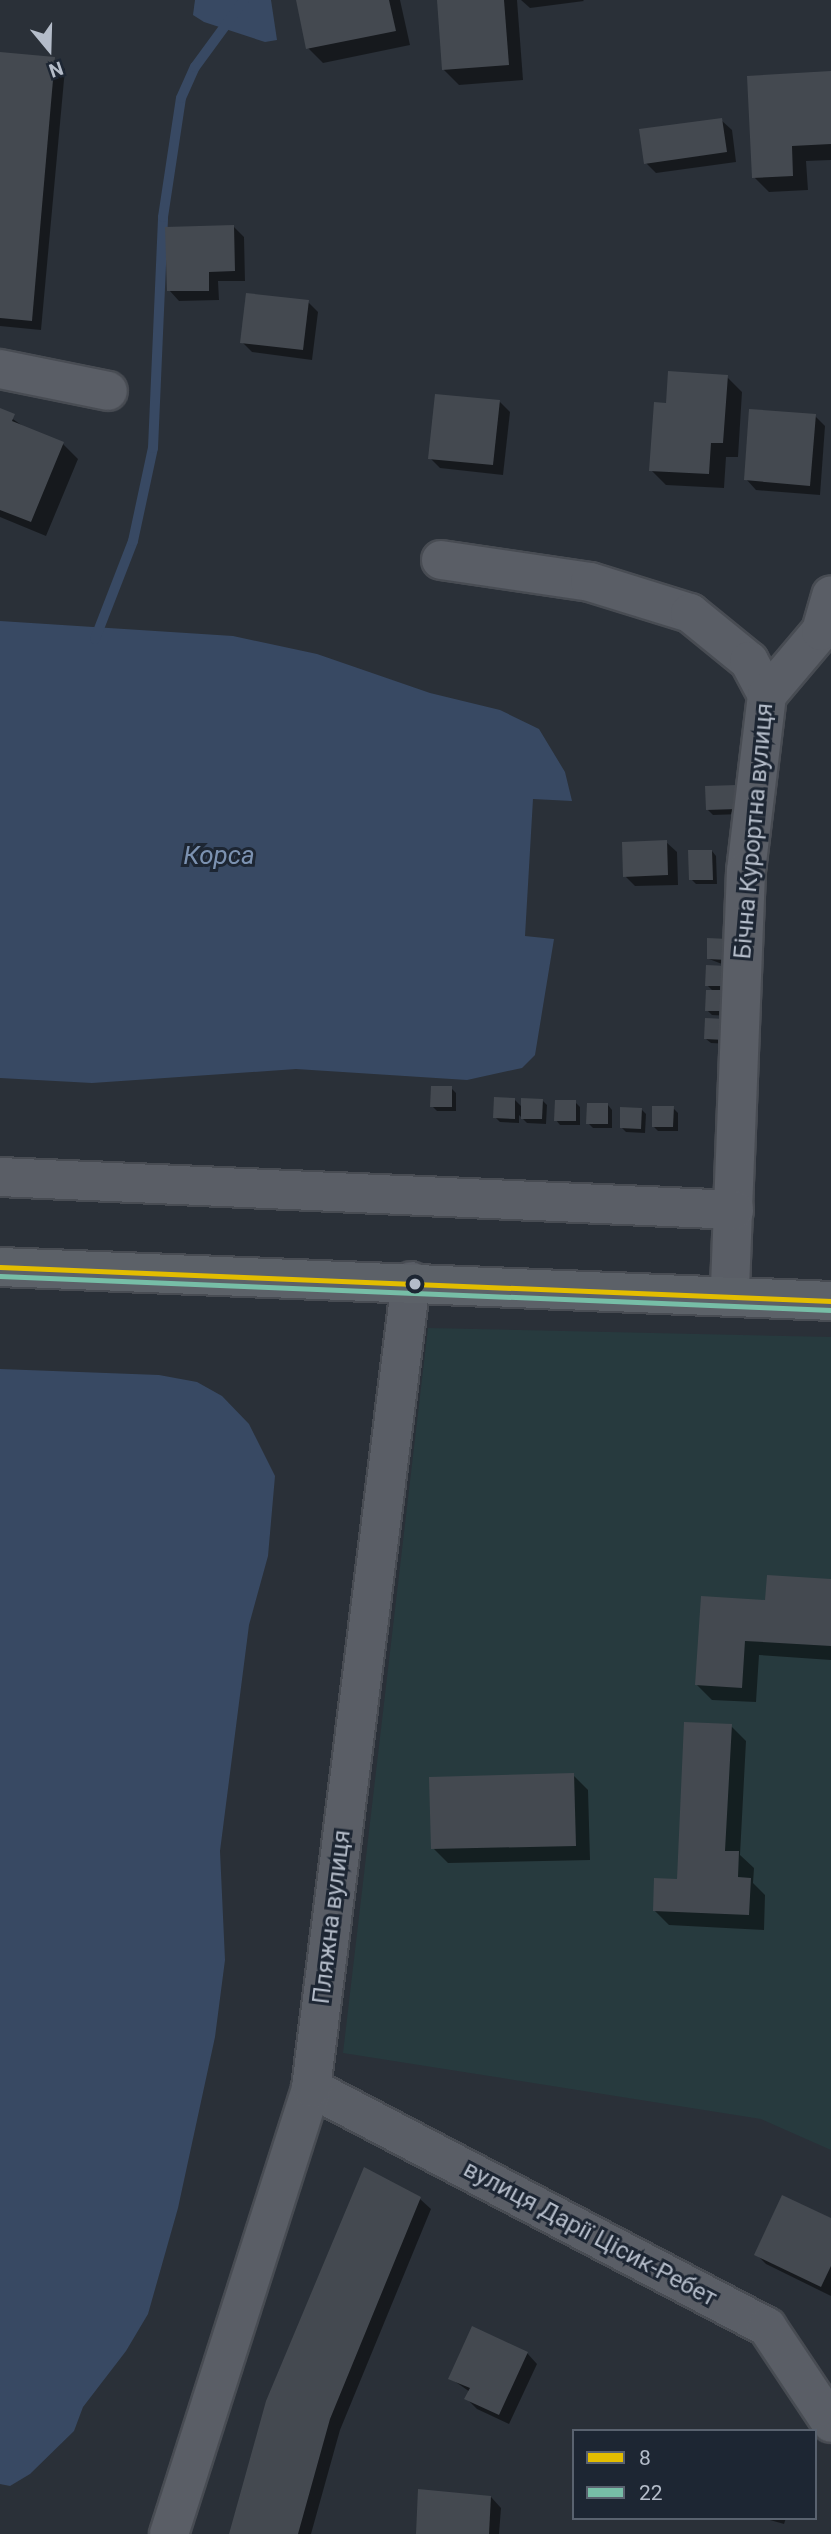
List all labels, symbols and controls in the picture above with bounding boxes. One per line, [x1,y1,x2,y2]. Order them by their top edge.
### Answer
north arrow [14,14,84,84]
text: N [46,56,66,82]
street label: Бічна Курортна вулиця [728,702,780,960]
water label: Корса [183,840,255,872]
unlabelled marker [408,1277,422,1291]
street label: Пляжна вулиця [307,1828,357,2006]
street label: вулиця Дарії Цісик-Ребет [459,2155,721,2313]
legend [572,2429,817,2520]
text: 8 [639,2446,651,2470]
text: 22 [639,2481,663,2505]

